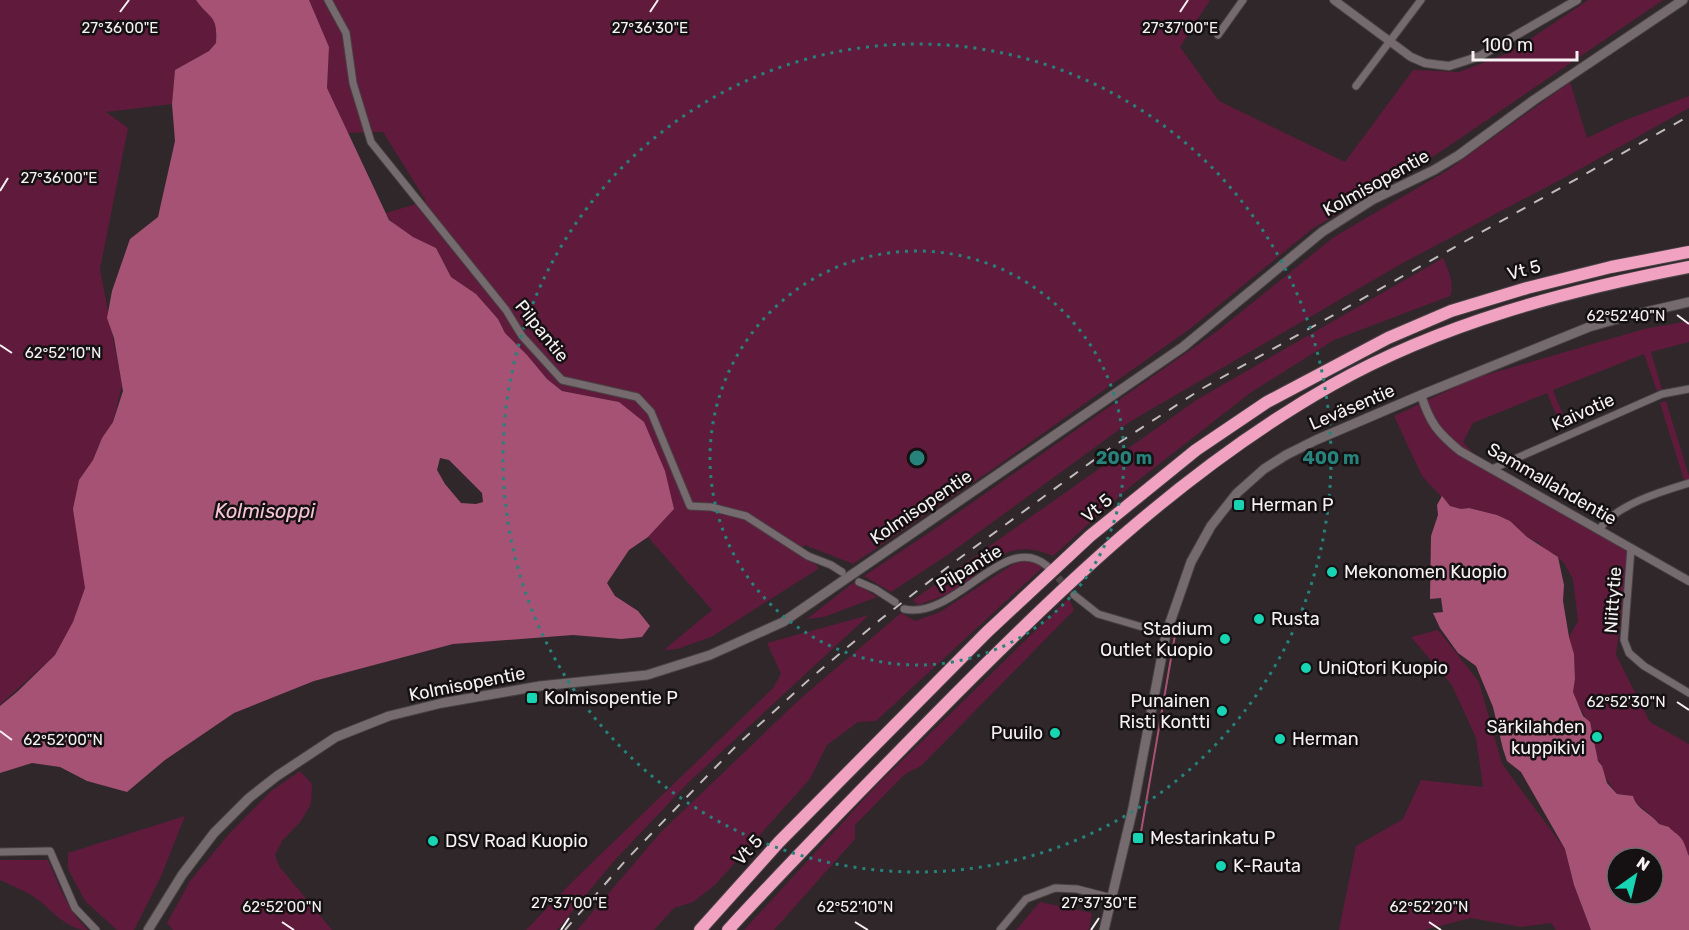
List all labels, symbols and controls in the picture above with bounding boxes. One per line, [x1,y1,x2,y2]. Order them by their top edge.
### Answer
text: 27°36'00"E [82,19,158,37]
text: 27°36'30"E [612,19,688,37]
text: 27°37'00"E [1142,19,1218,37]
scale bar [1473,24,1576,62]
text: 100 m [1482,34,1533,56]
street label: Kolmisopentie [1319,145,1433,221]
text: 27°36'00"E [21,169,97,187]
street label: Vt 5 [1505,255,1543,285]
street label: Pilpantie [510,296,574,366]
text: 62°52'40"N [1587,307,1665,325]
text: 62°52'10"N [25,344,101,362]
street label: Leväsentie [1306,379,1398,435]
street label: Kaivotie [1548,388,1618,436]
street label: Sammallahdentie [1483,438,1621,530]
text: 200 m [1096,447,1152,469]
text: 400 m [1302,447,1360,469]
centre of rings [907,448,927,468]
street label: Kolmisopentie [866,465,976,549]
street label: Vt 5 [1077,489,1117,527]
place label: Herman P [1251,494,1334,516]
marker: Herman P [1232,498,1246,512]
water label: Kolmisoppi [215,499,316,523]
street label: Pilpantie [932,540,1006,596]
place label: Mekonomen Kuopio [1344,561,1507,583]
marker: Mekonomen Kuopio [1325,565,1339,579]
street label: Niittytie [1600,566,1626,634]
place label: Rusta [1271,608,1320,630]
marker: Rusta [1252,612,1266,626]
place label: Stadium Outlet Kuopio [1100,618,1213,661]
marker: Stadium Outlet Kuopio [1218,632,1232,646]
place label: UniQtori Kuopio [1318,657,1448,679]
marker: UniQtori Kuopio [1299,661,1313,675]
street label: Kolmisopentie [407,662,527,706]
place label: Kolmisopentie P [544,687,678,709]
place label: Punainen Risti Kontti [1119,690,1210,733]
marker: Kolmisopentie P [525,691,539,705]
text: 62°52'30"N [1586,693,1666,711]
marker: Punainen Risti Kontti [1215,704,1229,718]
place label: Särkilahden kuppikivi [1486,716,1585,759]
place label: Puuilo [991,722,1043,744]
marker: Puuilo [1048,726,1062,740]
place label: Herman [1292,728,1359,750]
marker: Särkilahden kuppikivi [1590,730,1604,744]
text: 62°52'00"N [23,731,103,749]
marker: Herman [1273,732,1287,746]
place label: Mestarinkatu P [1150,827,1275,849]
place label: DSV Road Kuopio [445,830,588,852]
street label: Vt 5 [729,830,767,870]
marker: Mestarinkatu P [1131,831,1145,845]
marker: DSV Road Kuopio [426,834,440,848]
north arrow [1605,846,1665,906]
text: N [1633,853,1653,875]
place label: K-Rauta [1233,855,1301,877]
marker: K-Rauta [1214,859,1228,873]
text: 27°37'00"E [531,894,607,912]
text: 27°37'30"E [1061,894,1137,912]
text: 62°52'00"N [242,898,322,916]
text: 62°52'10"N [817,898,893,916]
text: 62°52'20"N [1389,898,1469,916]

